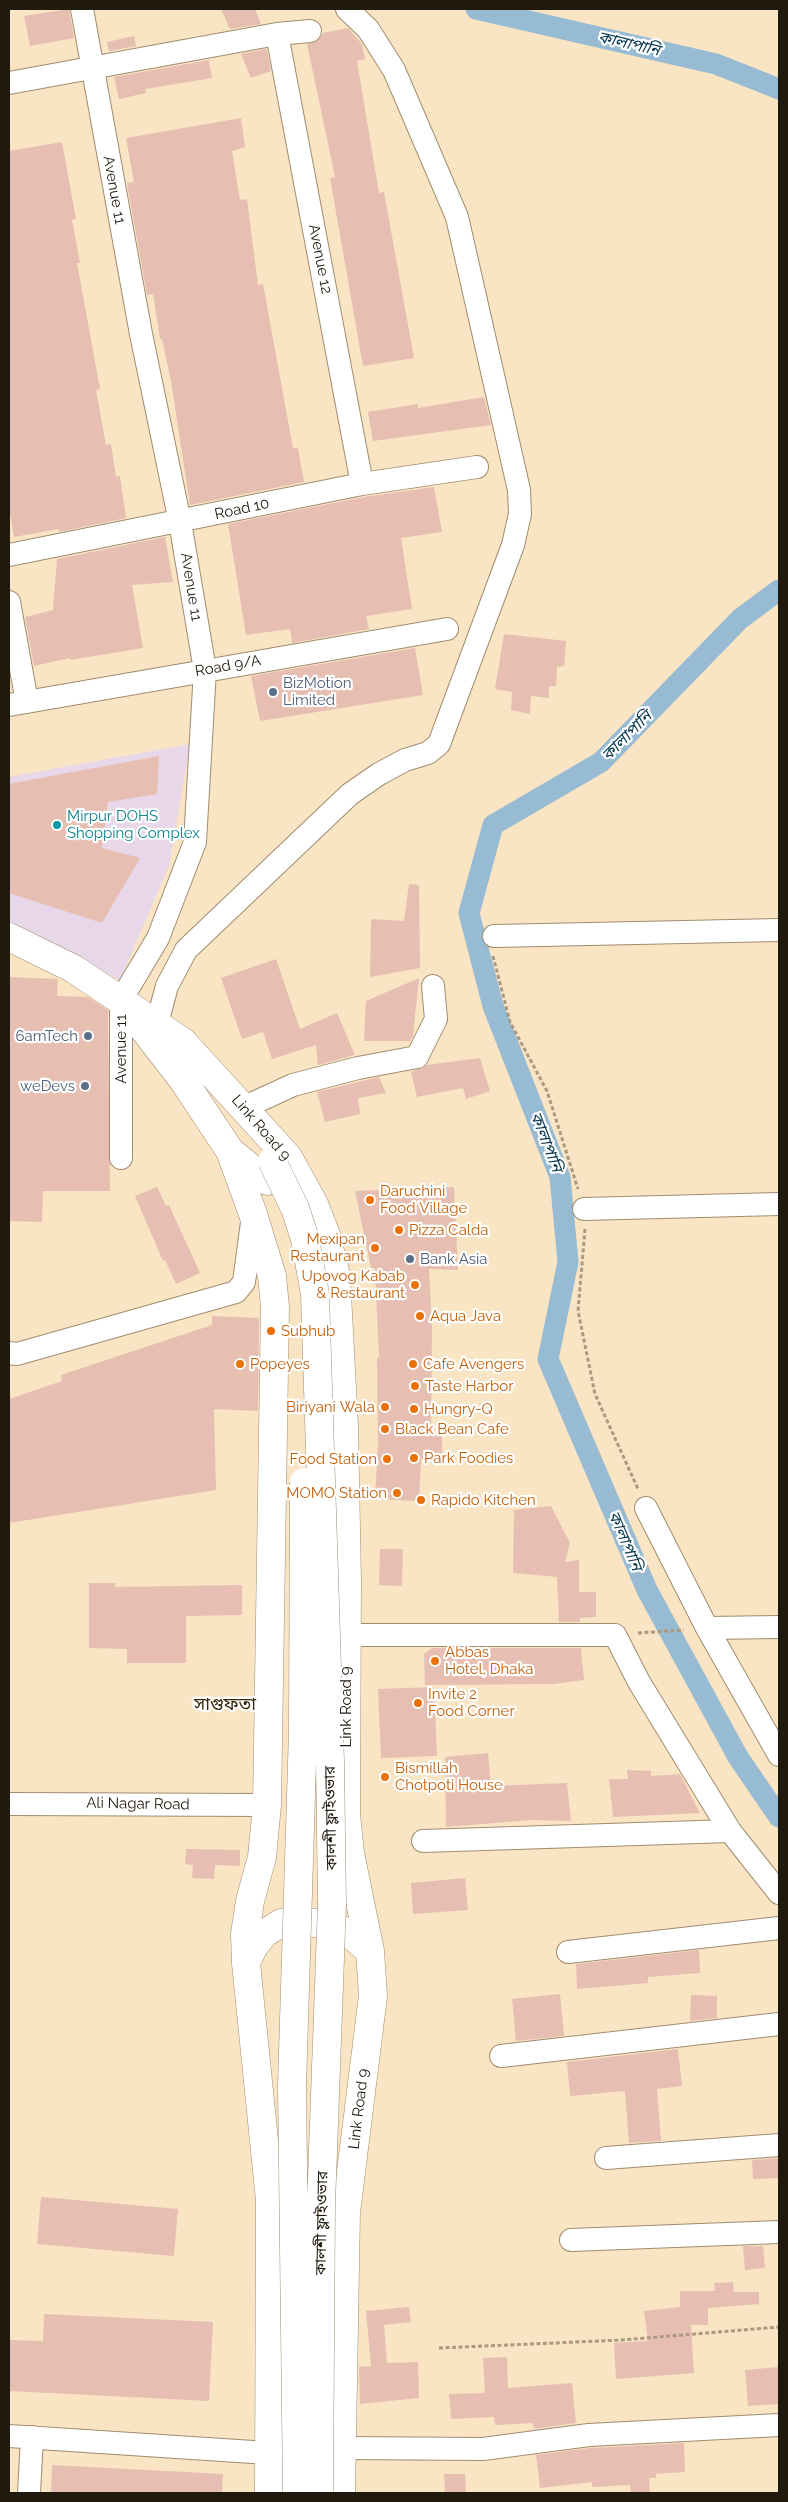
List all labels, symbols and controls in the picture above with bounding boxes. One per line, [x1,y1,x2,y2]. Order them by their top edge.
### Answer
water label: কালাপানি [596,28,662,60]
street label: Avenue 11 [99,154,129,226]
street label: Avenue 12 [304,223,336,295]
street label: Road 10 [213,494,271,524]
street label: Avenue 11 [177,551,205,623]
street label: Road 9/A [194,651,262,681]
place label: BizMotion Limited [283,674,351,709]
marker: BizMotion Limited [267,686,279,698]
water label: কালাপানি [598,707,656,765]
place label: Mirpur DOHS Shopping Complex [67,807,200,842]
marker: Mirpur DOHS Shopping Complex [51,819,63,831]
street label: Avenue 11 [112,1014,130,1084]
place label: 6amTech [15,1027,78,1045]
marker: 6amTech [82,1030,94,1042]
place label: weDevs [20,1077,75,1095]
marker: weDevs [79,1080,91,1092]
street label: Link Road 9 [228,1091,294,1165]
water label: কালাপানি [526,1109,566,1175]
place label: Daruchini Food Village [380,1182,467,1217]
marker: Daruchini Food Village [364,1194,376,1206]
place label: Pizza Calda [409,1221,488,1239]
marker: Pizza Calda [393,1224,405,1236]
place label: Mexipan Restaurant [290,1230,365,1265]
marker: Mexipan Restaurant [369,1242,381,1254]
place label: Bank Asia [420,1250,487,1268]
marker: Bank Asia [404,1253,416,1265]
place label: Upovog Kabab & Restaurant [302,1267,405,1302]
marker: Upovog Kabab & Restaurant [409,1279,421,1291]
place label: Aqua Java [430,1307,501,1325]
marker: Aqua Java [414,1310,426,1322]
place label: Subhub [281,1322,335,1340]
marker: Subhub [265,1325,277,1337]
place label: Popeyes [250,1355,310,1373]
place label: Cafe Avengers [423,1355,524,1373]
marker: Popeyes [234,1358,246,1370]
marker: Cafe Avengers [407,1358,419,1370]
place label: Taste Harbor [425,1377,513,1395]
marker: Taste Harbor [409,1380,421,1392]
place label: Biriyani Wala [286,1398,375,1416]
place label: Hungry-Q [424,1400,493,1418]
marker: Biriyani Wala [379,1401,391,1413]
marker: Hungry-Q [408,1403,420,1415]
place label: Black Bean Cafe [395,1420,509,1438]
marker: Black Bean Cafe [379,1423,391,1435]
place label: Park Foodies [424,1449,513,1467]
place label: Food Station [290,1450,377,1468]
marker: Park Foodies [408,1452,420,1464]
marker: Food Station [381,1453,393,1465]
place label: MOMO Station [286,1484,387,1502]
marker: MOMO Station [391,1487,403,1499]
place label: Rapido Kitchen [431,1491,536,1509]
marker: Rapido Kitchen [415,1494,427,1506]
water label: কালাপানি [604,1508,646,1574]
place label: Abbas Hotel, Dhaka [445,1643,533,1678]
marker: Abbas Hotel, Dhaka [429,1655,441,1667]
street label: Link Road 9 [337,1666,355,1748]
place label: Invite 2 Food Corner [428,1685,515,1720]
district label: সাগুফতা [194,1694,256,1716]
marker: Invite 2 Food Corner [412,1697,424,1709]
place label: Bismillah Chotpoti House [395,1759,503,1794]
street label: কালশী ফ্লাইওভার [321,1766,341,1870]
marker: Bismillah Chotpoti House [379,1771,391,1783]
street label: Ali Nagar Road [86,1794,190,1814]
street label: Link Road 9 [345,2068,373,2150]
street label: কালশী ফ্লাইওভার [312,2171,332,2275]

